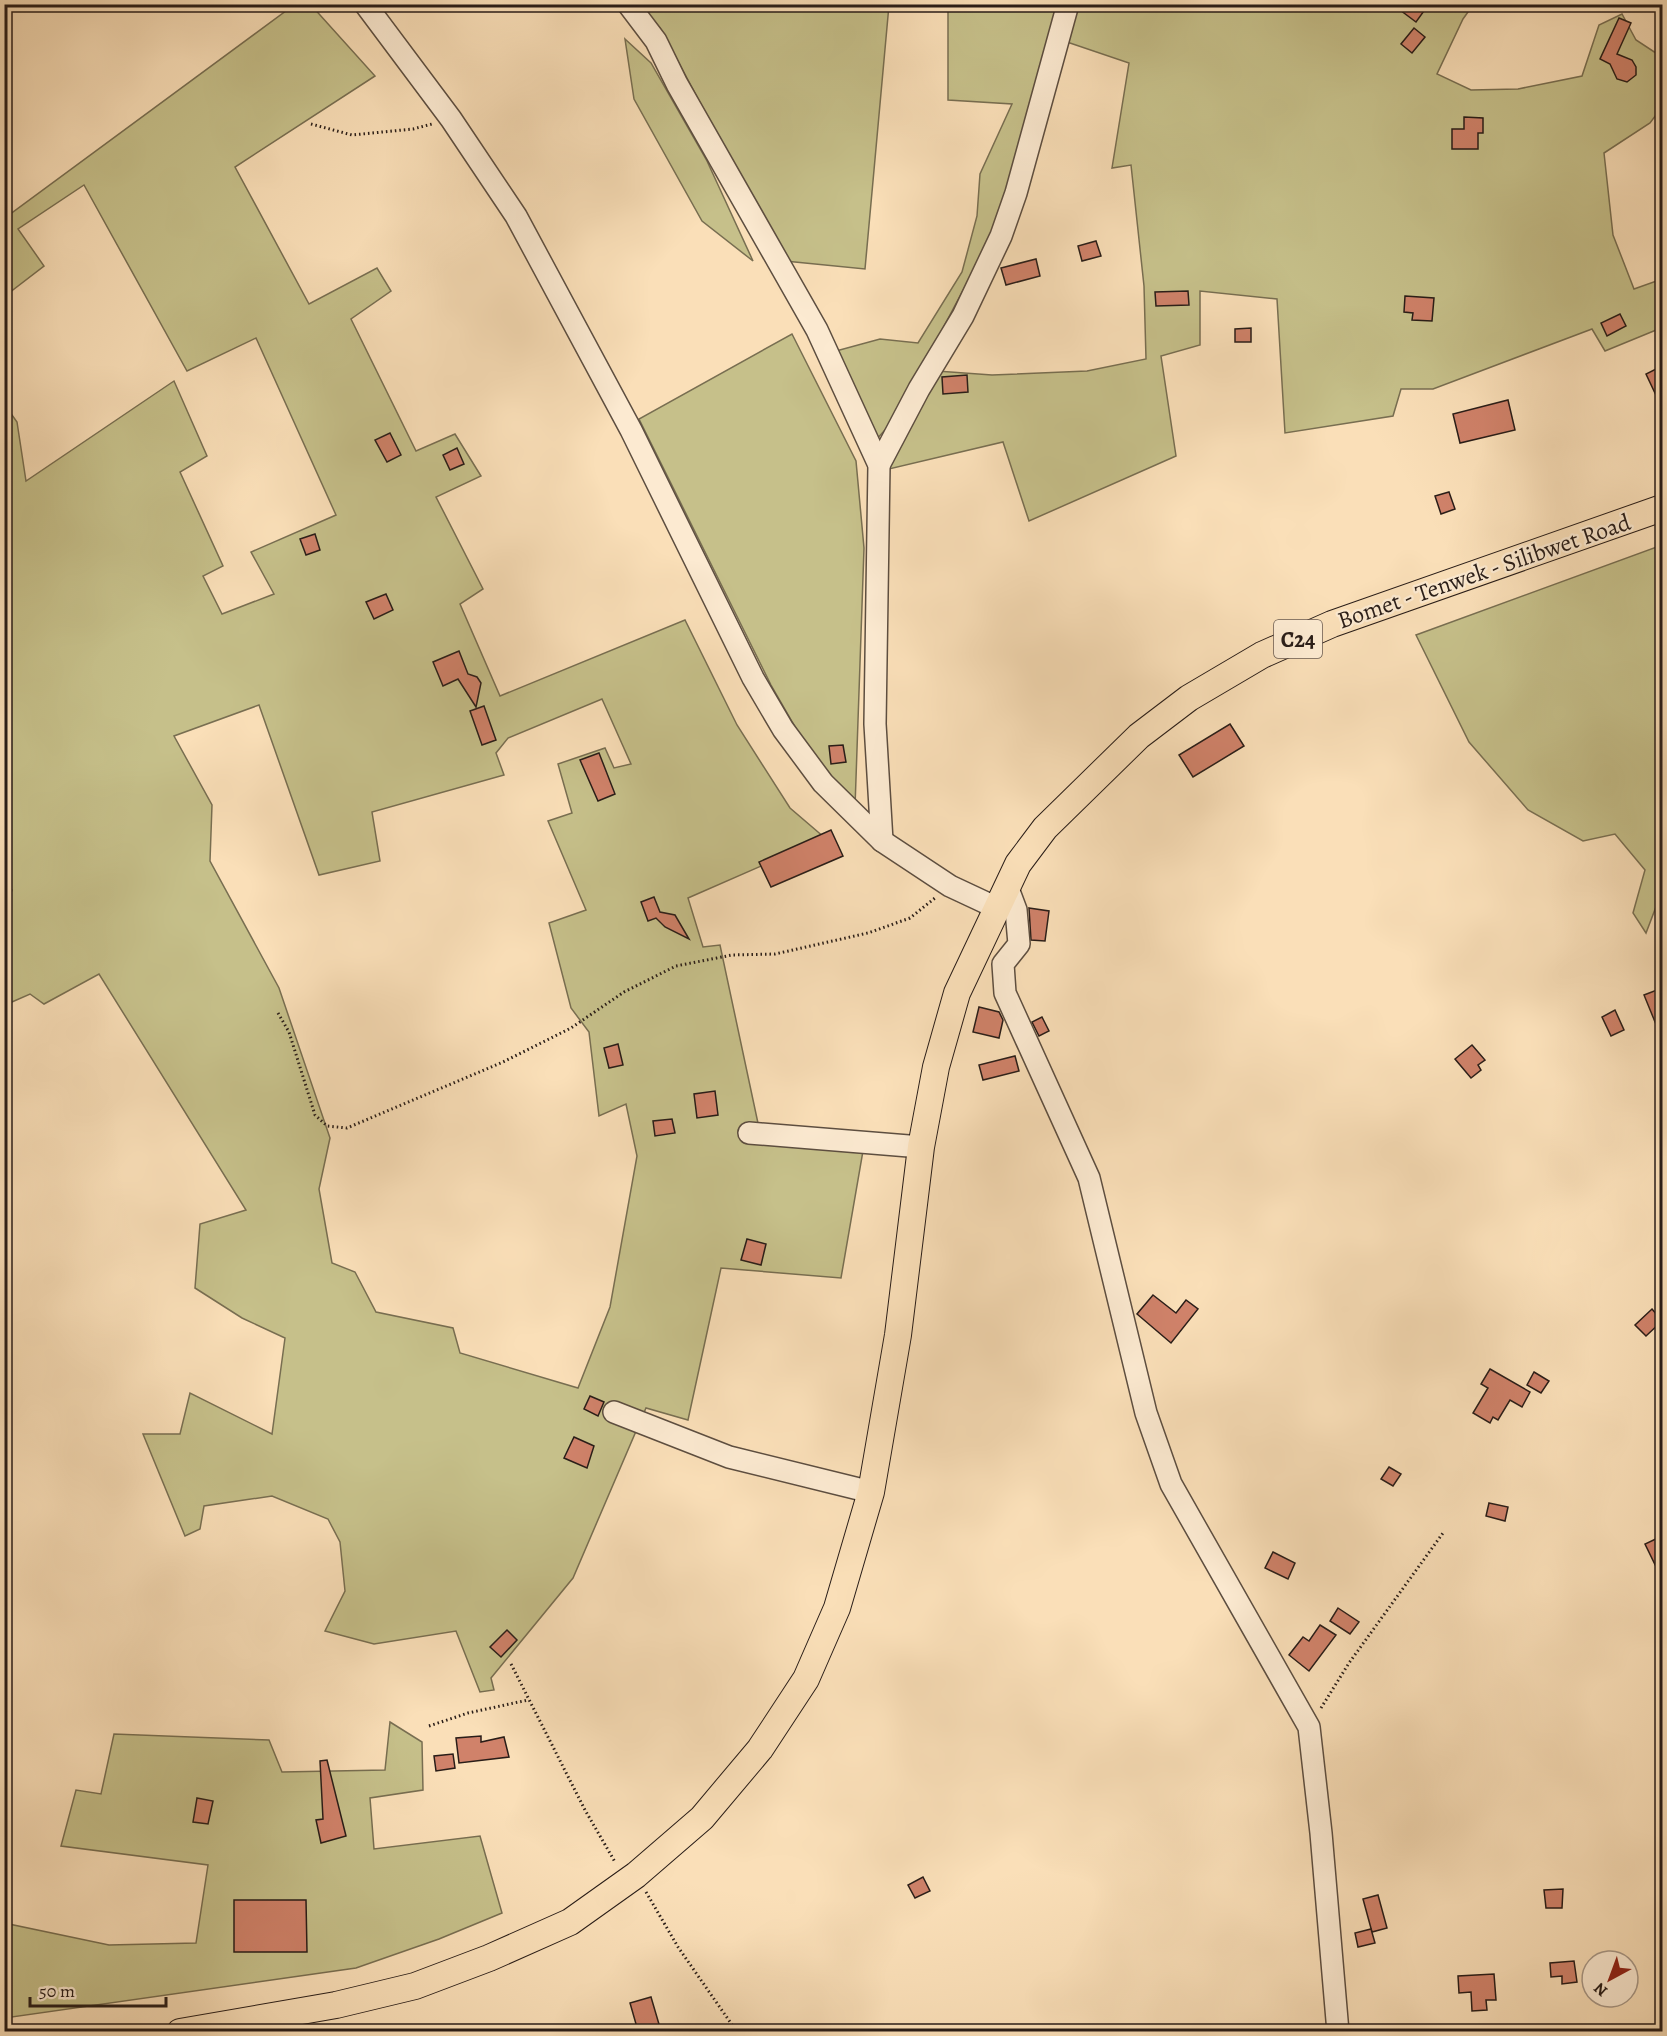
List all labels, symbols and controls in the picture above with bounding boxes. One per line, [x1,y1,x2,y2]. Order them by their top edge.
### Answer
street label: Bomet - Tenwek - Silibwet Road [1333,506,1635,636]
road number: C24 [1274,620,1322,658]
north arrow [1580,1949,1640,2009]
scale bar [30,1970,166,2008]
text: N [1589,1977,1612,2002]
text: 50 m [39,1979,75,2003]

